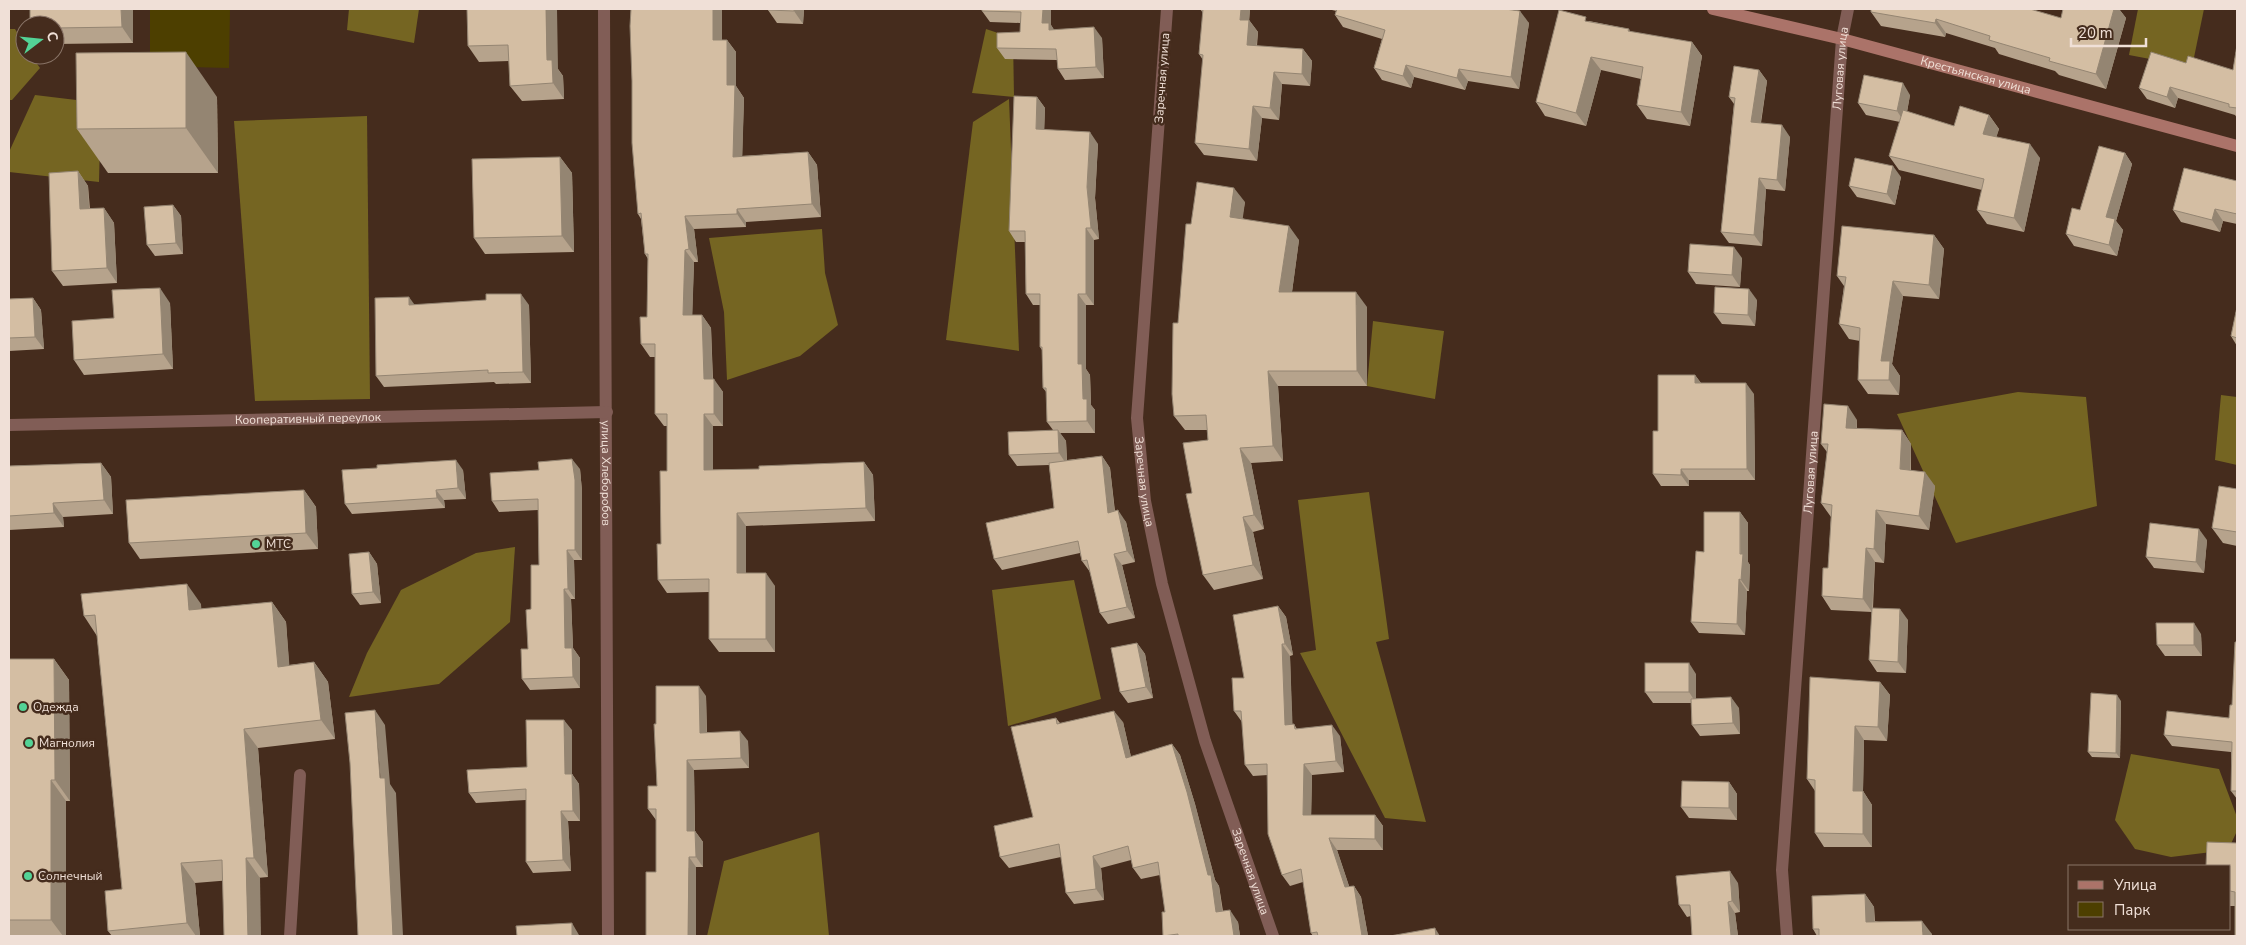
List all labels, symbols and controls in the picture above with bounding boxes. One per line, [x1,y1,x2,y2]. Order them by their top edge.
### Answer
north arrow [15,15,65,65]
scale bar [2071,15,2146,47]
text: 20 m [2078,23,2113,43]
street label: Луговая улица [1829,25,1852,110]
text: С [42,29,63,44]
street label: Заречная улица [1151,32,1173,124]
street label: Крестьянская улица [1919,53,2033,98]
street label: Кооперативный переулок [235,409,382,428]
street label: улица Хлеборобов [598,420,614,526]
street label: Луговая улица [1800,430,1822,514]
street label: Заречная улица [1131,436,1158,528]
place label: МТС [266,536,291,552]
marker: МТС [250,538,262,550]
place label: Одежда [33,699,79,715]
marker: Одежда [17,701,29,713]
place label: Магнолия [39,735,95,751]
marker: Магнолия [23,737,35,749]
street label: Заречная улица [1228,826,1273,917]
legend [2068,865,2231,930]
place label: Солнечный [38,868,103,884]
marker: Солнечный [22,870,34,882]
text: Улица [2113,875,2157,895]
text: Парк [2114,900,2150,920]

